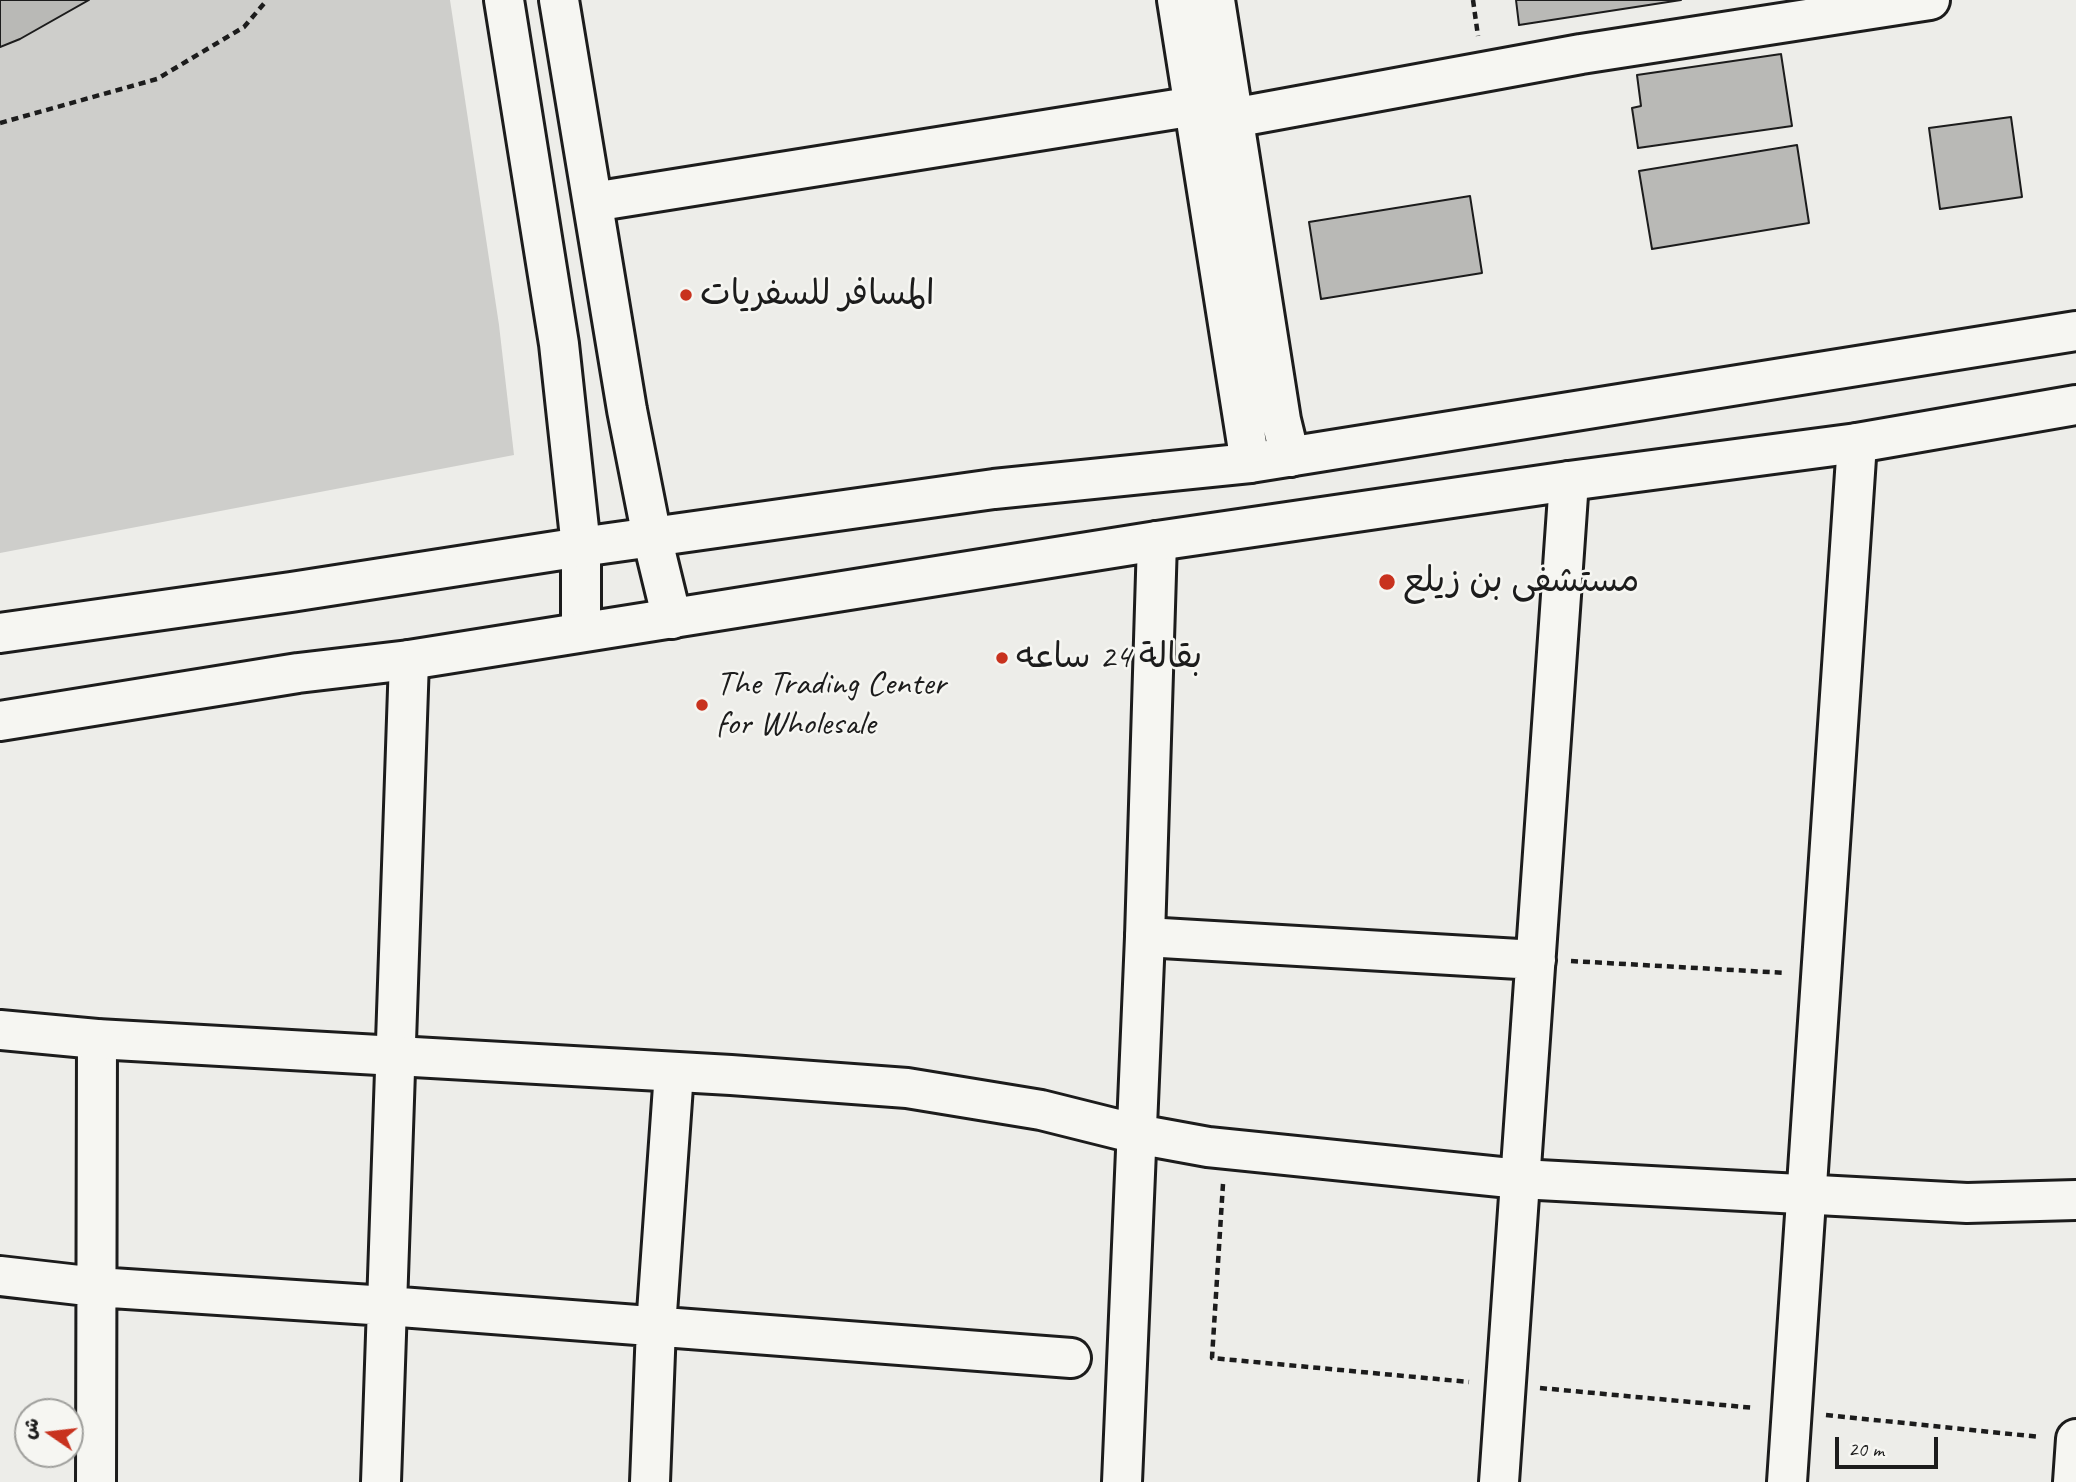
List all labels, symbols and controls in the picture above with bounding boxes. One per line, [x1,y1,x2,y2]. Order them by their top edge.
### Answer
place label: المسافر للسفريات [700,274,935,316]
marker: المسافر للسفريات [678,287,694,303]
place label: مستشفى بن زيلع [1403,561,1639,603]
marker: مستشفى بن زيلع [1377,572,1397,592]
place label: بقالة 24 ساعه [1016,637,1202,679]
marker: بقالة 24 ساعه [994,650,1010,666]
place label: The Trading Center for Wholesale [716,664,946,746]
marker: The Trading Center for Wholesale [694,697,710,713]
north arrow [14,1398,84,1468]
text: ش [16,1415,45,1441]
scale bar [1838,1422,1941,1466]
text: 20 m [1848,1436,1884,1462]

